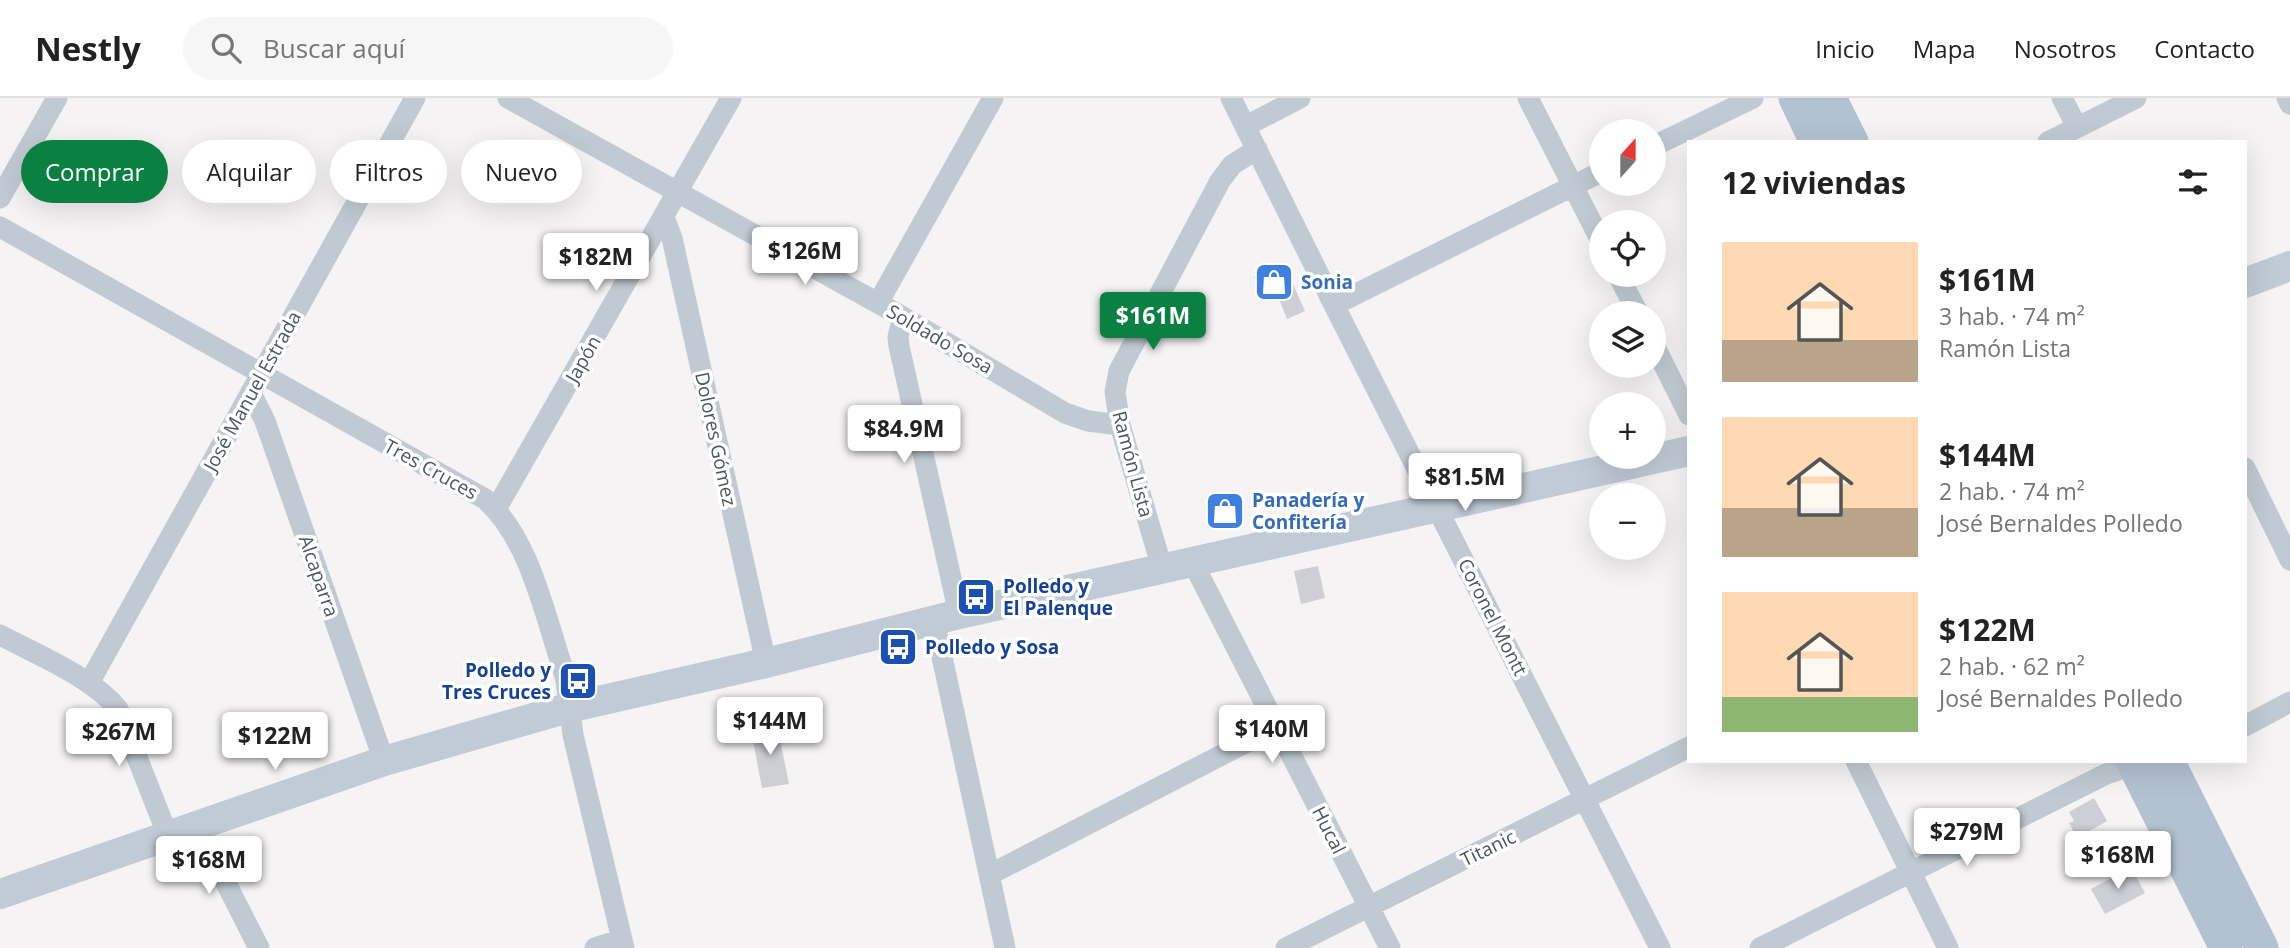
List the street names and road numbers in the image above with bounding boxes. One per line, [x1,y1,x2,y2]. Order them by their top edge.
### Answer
street label: Soldado Sosa [882,298,998,380]
street label: José Manuel Estrada [196,306,307,478]
street label: Japón [558,331,607,389]
street label: Dolores Gómez [689,370,743,508]
street label: Ramón Lista [1106,408,1160,520]
street label: Tres Cruces [380,433,482,505]
street label: Alcaparra [293,532,345,620]
street label: Coronel Montt [1452,554,1534,680]
street label: Hucal [1306,802,1352,858]
street label: Titanic [1456,824,1520,872]

